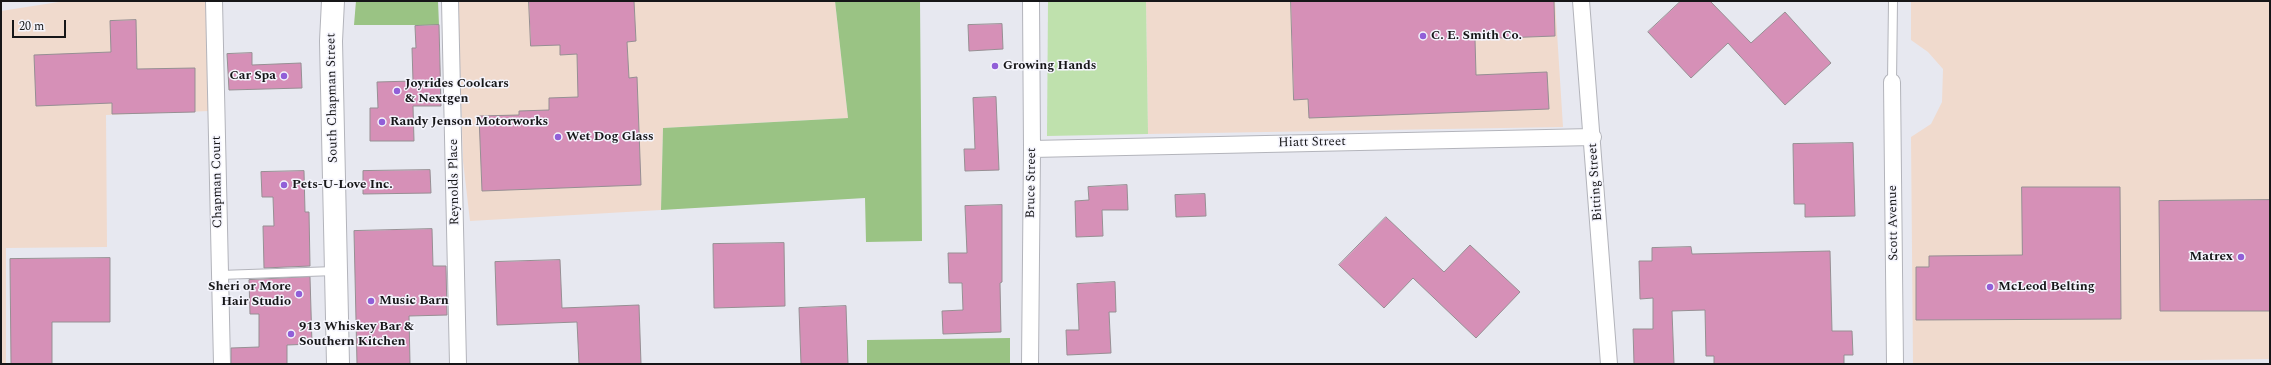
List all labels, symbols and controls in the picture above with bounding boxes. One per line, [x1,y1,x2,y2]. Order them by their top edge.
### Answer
scale bar [14,12,68,38]
text: 20 m [19,17,44,36]
place label: C. E. Smith Co. [1431,28,1522,44]
marker: C. E. Smith Co. [1418,31,1428,41]
street label: South Chapman Street [324,33,342,163]
place label: Growing Hands [1003,58,1096,74]
marker: Growing Hands [990,61,1000,71]
place label: Car Spa [229,68,276,84]
marker: Car Spa [279,71,289,81]
place label: Joyrides Coolcars & Nextgen [405,76,509,107]
marker: Joyrides Coolcars & Nextgen [392,86,402,96]
place label: Randy Jenson Motorworks [390,114,548,130]
marker: Randy Jenson Motorworks [377,117,387,127]
place label: Wet Dog Glass [566,129,654,145]
marker: Wet Dog Glass [553,132,563,142]
street label: Hiatt Street [1278,135,1346,151]
street label: Chapman Court [209,136,227,228]
street label: Reynolds Place [446,139,464,225]
street label: Bitting Street [1586,143,1606,221]
street label: Bruce Street [1024,147,1040,219]
place label: Pets-U-Love Inc. [292,177,393,193]
marker: Pets-U-Love Inc. [279,180,289,190]
street label: Scott Avenue [1886,185,1902,261]
place label: Matrex [2189,249,2233,265]
marker: Matrex [2236,252,2246,262]
place label: Sheri or More Hair Studio [208,279,291,310]
place label: McLeod Belting [1998,279,2095,295]
marker: McLeod Belting [1985,282,1995,292]
marker: Sheri or More Hair Studio [294,289,304,299]
place label: Music Barn [379,293,449,309]
marker: Music Barn [366,296,376,306]
place label: 913 Whiskey Bar & Southern Kitchen [299,319,414,350]
marker: 913 Whiskey Bar & Southern Kitchen [286,329,296,339]

